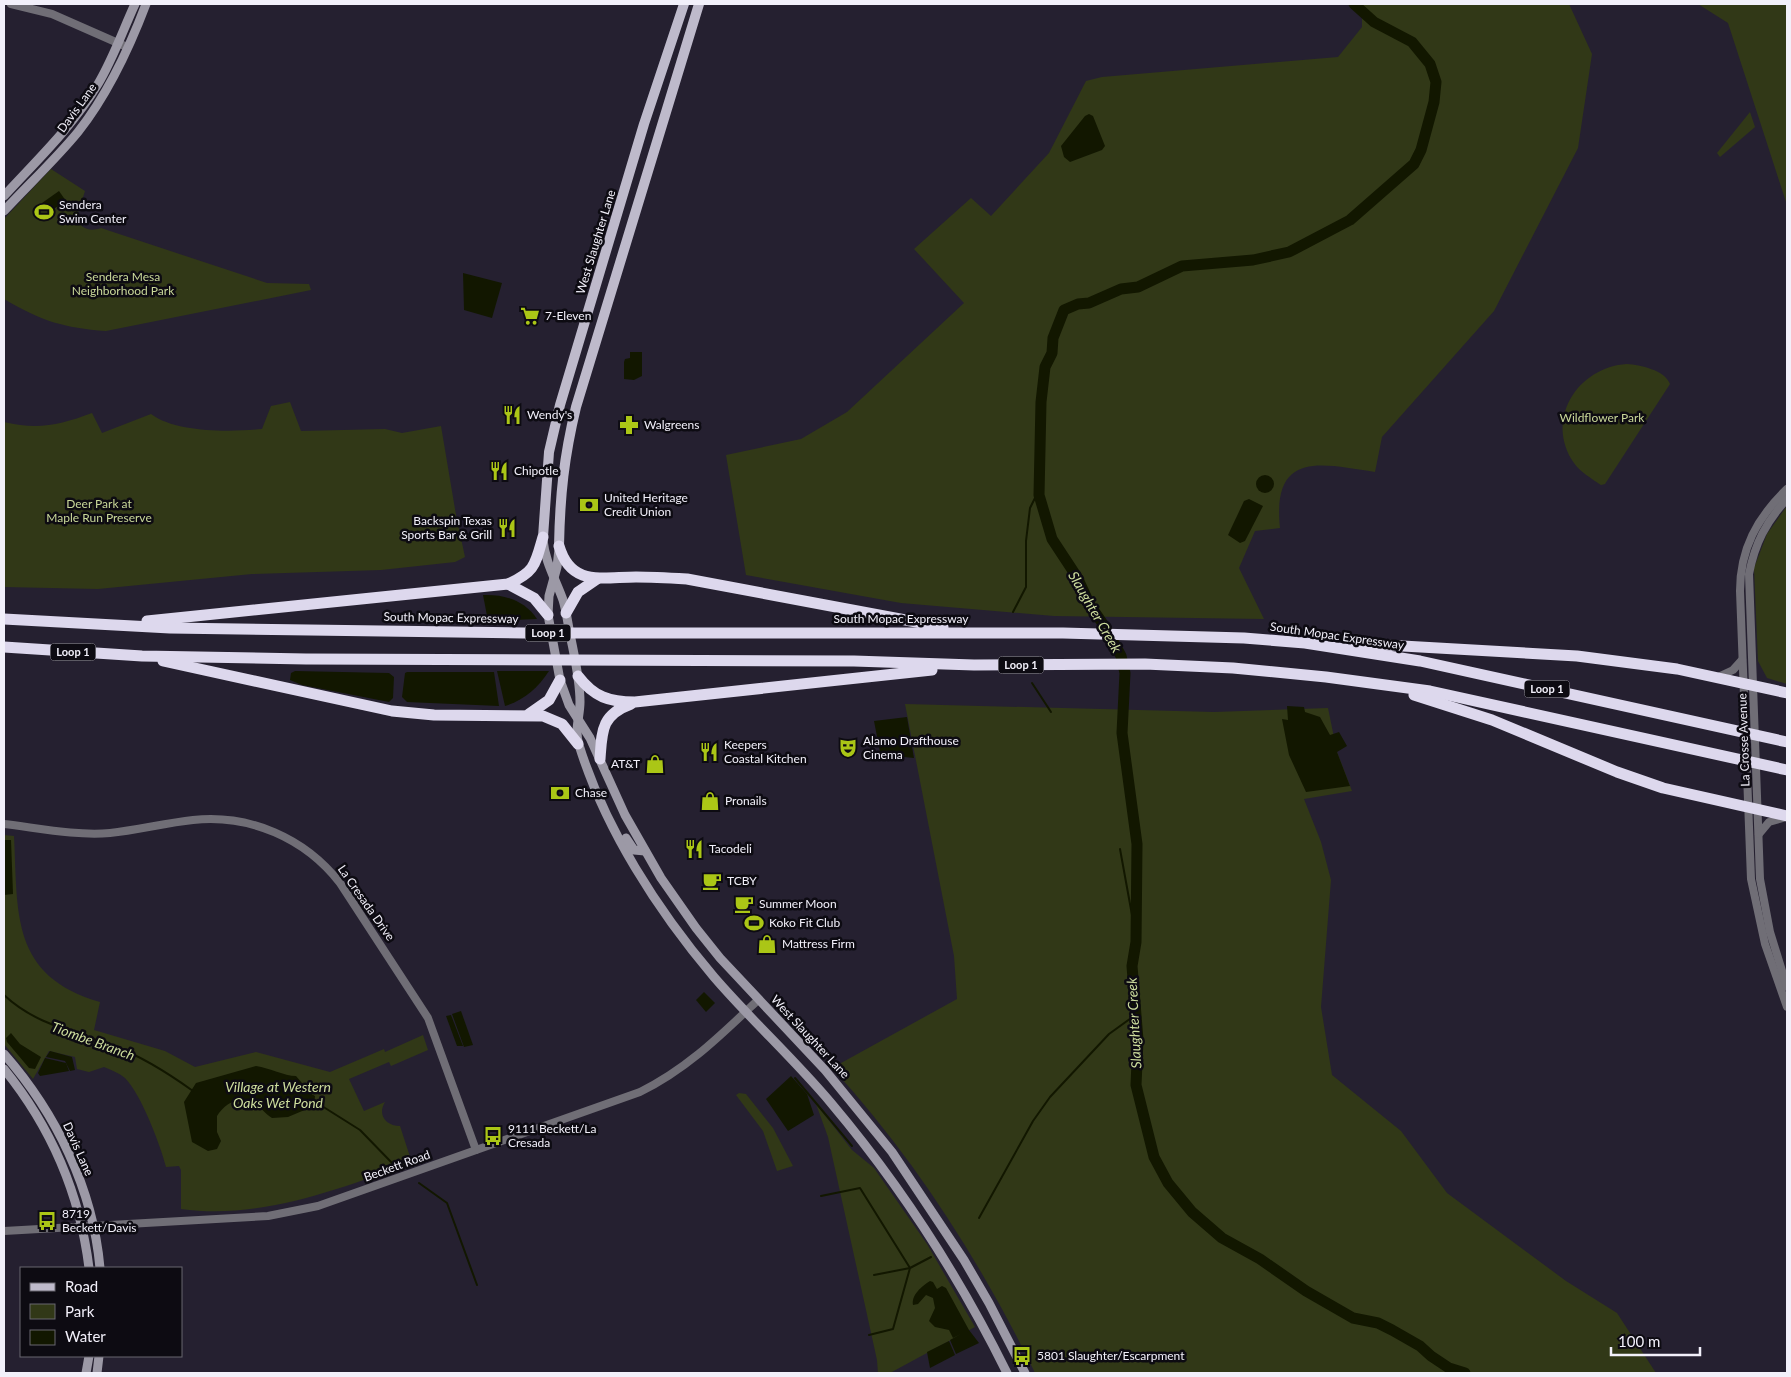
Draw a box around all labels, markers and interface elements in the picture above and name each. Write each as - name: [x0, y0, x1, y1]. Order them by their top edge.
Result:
- street label: Davis Lane: [54, 80, 100, 135]
- street label: West Slaughter Lane: [573, 188, 619, 296]
- place label: Sendera Swim Center: [59, 197, 127, 226]
- sports icon: Sendera Swim Center: [33, 201, 55, 223]
- park label: Sendera Mesa Neighborhood Park: [72, 269, 175, 298]
- supermarket icon: 7-Eleven: [519, 305, 541, 327]
- place label: 7-Eleven: [545, 308, 591, 323]
- restaurant icon: Wendy's: [501, 404, 523, 426]
- place label: Wendy's: [527, 407, 572, 422]
- park label: Wildflower Park: [1560, 410, 1645, 425]
- pharmacy icon: Walgreens: [618, 414, 640, 436]
- place label: Walgreens: [644, 417, 699, 432]
- restaurant icon: Chipotle: [488, 460, 510, 482]
- place label: Chipotle: [514, 463, 558, 478]
- place label: United Heritage Credit Union: [604, 490, 688, 519]
- bank icon: United Heritage Credit Union: [578, 494, 600, 516]
- park label: Deer Park at Maple Run Preserve: [46, 496, 152, 525]
- place label: Backspin Texas Sports Bar & Grill: [401, 513, 492, 542]
- restaurant icon: Backspin Texas Sports Bar & Grill: [496, 517, 518, 539]
- water label: Slaughter Creek: [1065, 568, 1126, 656]
- street label: South Mopac Expressway: [383, 609, 520, 626]
- street label: South Mopac Expressway: [833, 611, 969, 626]
- street label: South Mopac Expressway: [1269, 619, 1406, 652]
- road number: Loop 1: [526, 624, 570, 641]
- road number: Loop 1: [50, 644, 96, 660]
- road number: Loop 1: [998, 656, 1044, 674]
- road number: Loop 1: [1524, 681, 1570, 698]
- street label: La Crosse Avenue: [1734, 693, 1753, 787]
- place label: Alamo Drafthouse Cinema: [863, 733, 959, 762]
- place label: Keepers Coastal Kitchen: [724, 737, 807, 766]
- theatre icon: Alamo Drafthouse Cinema: [837, 737, 859, 759]
- restaurant icon: Keepers Coastal Kitchen: [698, 741, 720, 763]
- shop icon: AT&T: [644, 753, 666, 775]
- place label: AT&T: [611, 756, 640, 771]
- bank icon: Chase: [549, 782, 571, 804]
- place label: Chase: [575, 785, 607, 800]
- shop icon: Pronails: [699, 790, 721, 812]
- place label: Pronails: [725, 793, 767, 808]
- restaurant icon: Tacodeli: [683, 838, 705, 860]
- place label: Tacodeli: [709, 841, 752, 856]
- street label: La Cresada Drive: [335, 862, 398, 944]
- cafe icon: TCBY: [701, 870, 723, 892]
- place label: TCBY: [727, 873, 757, 888]
- cafe icon: Summer Moon: [733, 893, 755, 915]
- place label: Summer Moon: [759, 896, 837, 911]
- sports icon: Koko Fit Club: [743, 912, 765, 934]
- place label: Koko Fit Club: [769, 915, 840, 930]
- shop icon: Mattress Firm: [756, 933, 778, 955]
- place label: Mattress Firm: [782, 936, 855, 951]
- water label: Slaughter Creek: [1123, 977, 1144, 1069]
- street label: West Slaughter Lane: [768, 992, 853, 1081]
- water label: Tiombe Branch: [49, 1018, 137, 1063]
- water label: Village at Western Oaks Wet Pond: [225, 1078, 331, 1111]
- street label: Davis Lane: [60, 1120, 97, 1178]
- place label: 9111 Beckett/La Cresada: [508, 1121, 596, 1150]
- bus stop icon: 9111 Beckett/La Cresada: [482, 1125, 504, 1147]
- street label: Beckett Road: [362, 1147, 432, 1184]
- place label: 8719 Beckett/Davis: [62, 1206, 136, 1235]
- bus stop icon: 8719 Beckett/Davis: [36, 1210, 58, 1232]
- legend: [20, 1267, 182, 1357]
- text: Road: [65, 1277, 98, 1295]
- text: Park: [65, 1302, 95, 1320]
- scale bar: [1611, 1324, 1700, 1356]
- text: Water: [65, 1327, 106, 1345]
- text: 100 m: [1618, 1332, 1660, 1350]
- bus stop icon: 5801 Slaughter/Escarpment: [1011, 1345, 1033, 1367]
- place label: 5801 Slaughter/Escarpment: [1037, 1348, 1185, 1363]

